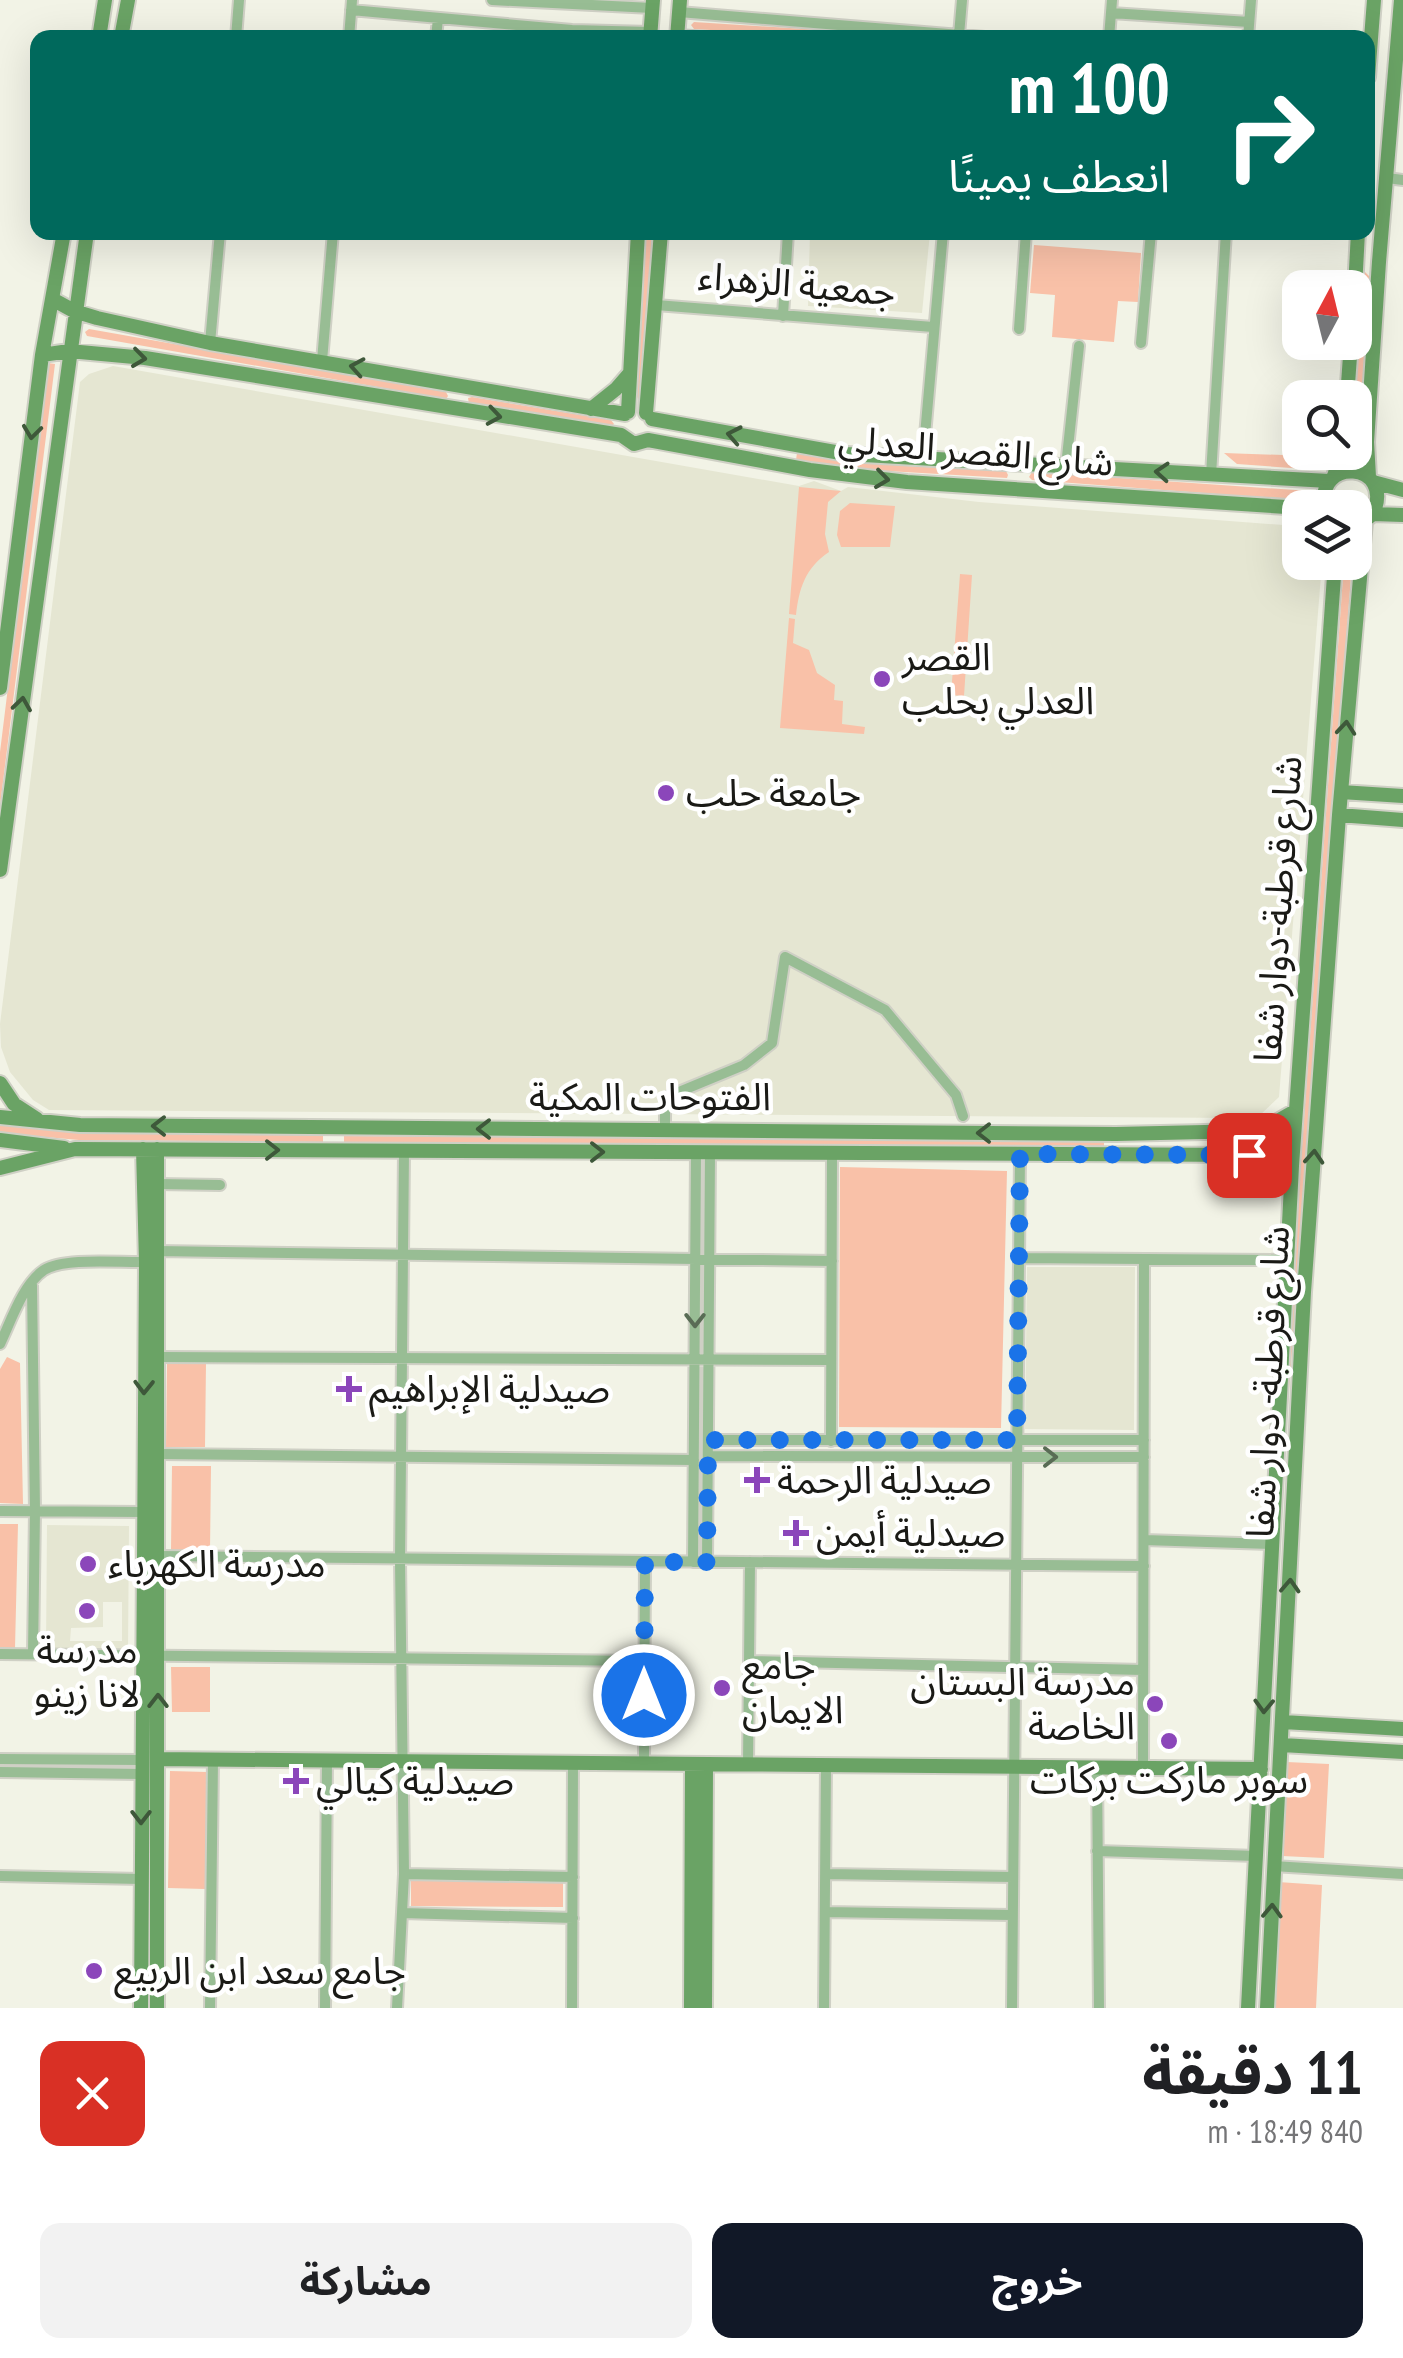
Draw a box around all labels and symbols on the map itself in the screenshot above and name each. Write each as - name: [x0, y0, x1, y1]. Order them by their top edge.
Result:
- street label: جمعية الزهراء: [696, 249, 898, 316]
- north arrow: [1282, 270, 1372, 360]
- one-way arrow: [131, 347, 147, 368]
- one-way arrow: [349, 357, 365, 378]
- one-way arrow: [486, 405, 502, 426]
- street label: شارع القصر العدلي: [836, 413, 1116, 492]
- one-way arrow: [22, 425, 43, 441]
- one-way arrow: [726, 425, 743, 446]
- one-way arrow: [1153, 462, 1169, 483]
- one-way arrow: [875, 468, 891, 489]
- place label: القصر العدلي بحلب: [901, 631, 1094, 730]
- marker: القصر العدلي بحلب: [871, 668, 893, 690]
- one-way arrow: [11, 696, 32, 712]
- one-way arrow: [1335, 720, 1357, 736]
- street label: شارع قرطبة-دوار شفا: [1241, 754, 1317, 1064]
- place label: جامعة حلب: [686, 767, 861, 816]
- marker: جامعة حلب: [655, 782, 677, 804]
- street label: الفتوحات المكية: [529, 1071, 771, 1120]
- pin: [1207, 1113, 1292, 1198]
- one-way arrow: [150, 1115, 166, 1137]
- one-way arrow: [475, 1118, 490, 1140]
- one-way arrow: [975, 1122, 991, 1143]
- one-way arrow: [266, 1139, 281, 1161]
- one-way arrow: [590, 1141, 605, 1163]
- one-way arrow: [1303, 1148, 1324, 1164]
- street label: شارع قرطبة- دوار شفا: [1234, 1224, 1304, 1540]
- one-way arrow: [684, 1314, 706, 1329]
- place label: صيدلية الإبراهيم: [369, 1363, 610, 1418]
- marker: صيدلية الإبراهيم: [338, 1378, 360, 1400]
- one-way arrow: [133, 1380, 155, 1395]
- one-way arrow: [1044, 1446, 1059, 1468]
- place label: صيدلية الرحمة: [777, 1454, 992, 1503]
- marker: صيدلية الرحمة: [746, 1469, 768, 1491]
- place label: صيدلية أيمن: [816, 1507, 1005, 1556]
- marker: صيدلية أيمن: [785, 1522, 807, 1544]
- place label: مدرسة الكهرباء: [108, 1538, 326, 1587]
- marker: مدرسة الكهرباء: [77, 1553, 99, 1575]
- one-way arrow: [1279, 1578, 1300, 1594]
- marker: مدرسة لانا زينو: [76, 1600, 98, 1622]
- place label: مدرسة لانا زينو: [34, 1624, 140, 1717]
- place label: جامع الايمان: [742, 1640, 844, 1733]
- position arrow: [592, 1643, 696, 1747]
- place label: مدرسة البستان الخاصة: [910, 1656, 1135, 1749]
- marker: جامع الايمان: [711, 1677, 733, 1699]
- one-way arrow: [147, 1692, 169, 1708]
- marker: مدرسة البستان الخاصة: [1144, 1693, 1166, 1715]
- one-way arrow: [1253, 1699, 1274, 1715]
- marker: سوبر ماركت بركات: [1158, 1730, 1180, 1752]
- place label: سوبر ماركت بركات: [1030, 1754, 1308, 1803]
- place label: صيدلية كيالي: [316, 1755, 514, 1810]
- marker: صيدلية كيالي: [285, 1770, 307, 1792]
- one-way arrow: [130, 1810, 152, 1825]
- one-way arrow: [1261, 1902, 1282, 1918]
- place label: جامع سعد ابن الربيع: [114, 1945, 406, 1999]
- marker: جامع سعد ابن الربيع: [83, 1960, 105, 1982]

